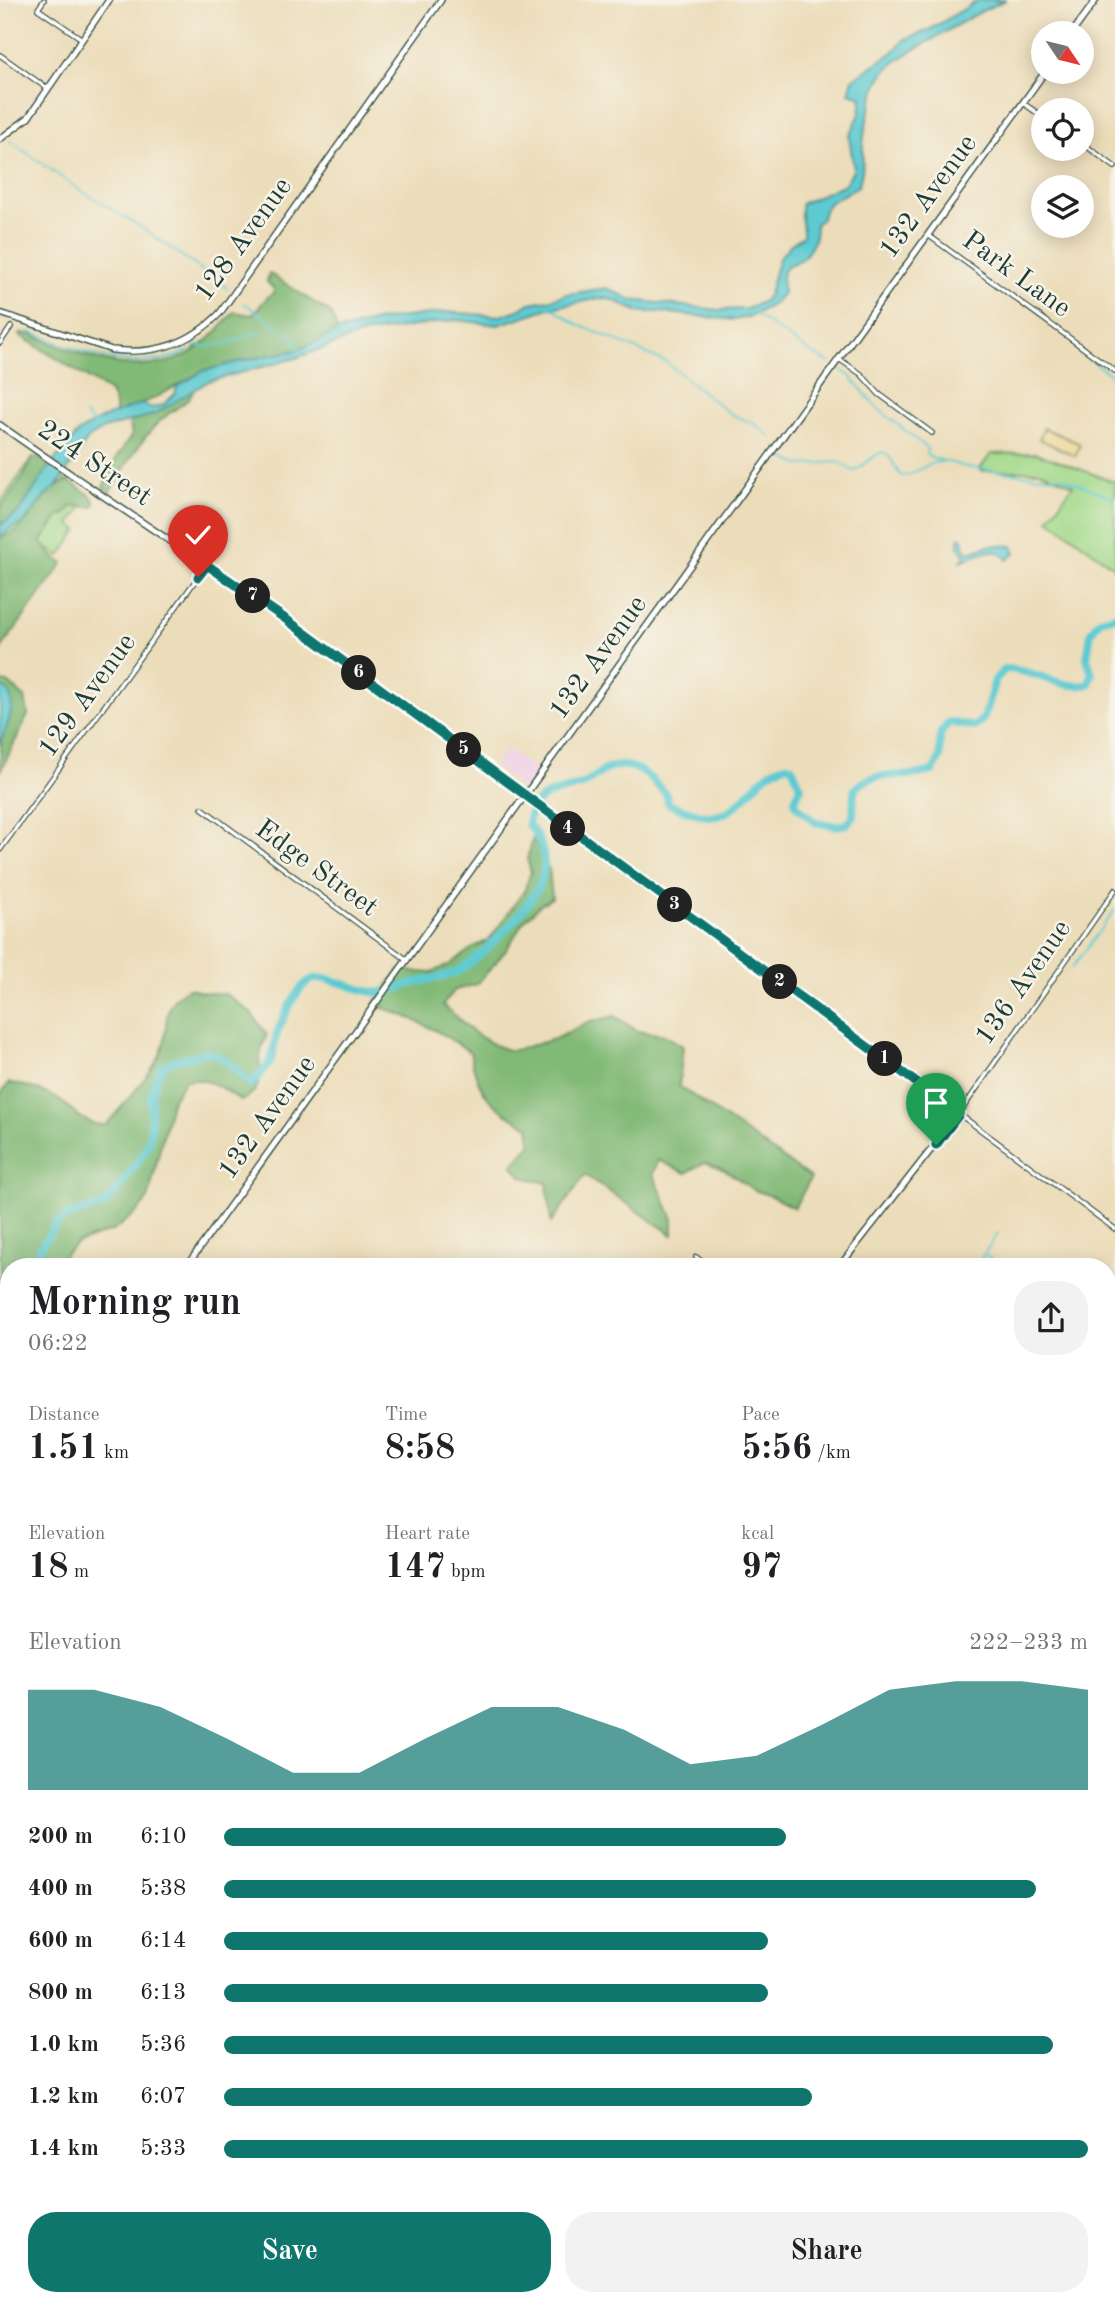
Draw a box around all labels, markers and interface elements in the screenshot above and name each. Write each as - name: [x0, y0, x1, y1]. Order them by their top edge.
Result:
- north arrow: [1031, 21, 1094, 84]
- map controls: [1031, 21, 1094, 238]
- button: locate: [1031, 98, 1094, 161]
- street label: 132 Avenue: [875, 130, 983, 264]
- street label: 128 Avenue: [190, 173, 298, 307]
- button: layers: [1031, 175, 1094, 238]
- street label: Park Lane: [957, 227, 1075, 323]
- street label: 224 Street: [32, 416, 156, 512]
- pin: [168, 505, 228, 577]
- icon: check: [179, 516, 217, 554]
- pin: 7: [236, 578, 270, 614]
- text: 7: [247, 586, 258, 605]
- street label: 132 Avenue: [545, 591, 653, 725]
- street label: 129 Avenue: [34, 629, 142, 763]
- pin: 6: [342, 656, 376, 690]
- text: 6: [353, 663, 364, 682]
- pin: 5: [447, 732, 482, 768]
- text: 5: [458, 740, 469, 759]
- pin: 4: [550, 812, 586, 846]
- street label: Edge Street: [250, 815, 382, 923]
- text: 4: [562, 819, 573, 838]
- pin: 3: [658, 888, 692, 922]
- text: 3: [669, 895, 680, 914]
- street label: 136 Avenue: [971, 915, 1077, 1051]
- pin: 2: [762, 964, 798, 1000]
- text: 2: [774, 972, 785, 991]
- pin: 1: [868, 1042, 903, 1076]
- text: 1: [879, 1049, 890, 1068]
- street label: 132 Avenue: [214, 1051, 322, 1185]
- pin: [906, 1073, 966, 1145]
- icon: arrive: [917, 1084, 955, 1122]
- button: share: [1014, 1281, 1088, 1355]
- text: Morning run: [28, 1285, 241, 1323]
- text: 06:22: [28, 1332, 88, 1355]
- text: Distance: [28, 1406, 100, 1425]
- text: Time: [385, 1406, 427, 1425]
- text: Pace: [741, 1406, 780, 1425]
- text: 1.51: [28, 1431, 99, 1466]
- text: 8:58: [385, 1431, 455, 1466]
- text: 5:56: [741, 1431, 812, 1466]
- text: km: [99, 1444, 129, 1463]
- text: /km: [812, 1444, 851, 1463]
- text: Elevation: [28, 1525, 105, 1544]
- text: Heart rate: [385, 1525, 470, 1544]
- text: kcal: [741, 1525, 774, 1544]
- text: 18: [28, 1550, 69, 1585]
- text: 147: [385, 1550, 446, 1585]
- text: 97: [741, 1550, 782, 1585]
- text: m: [69, 1563, 89, 1582]
- text: bpm: [446, 1563, 486, 1582]
- text: Elevation: [28, 1631, 122, 1654]
- text: 222–233 m: [969, 1631, 1088, 1654]
- text: 200 m: [28, 1825, 93, 1848]
- text: 6:10: [140, 1825, 186, 1848]
- text: 400 m: [28, 1877, 93, 1900]
- text: 5:38: [140, 1877, 186, 1900]
- text: 600 m: [28, 1929, 93, 1952]
- text: 6:14: [140, 1929, 186, 1952]
- text: 800 m: [28, 1981, 93, 2004]
- text: 6:13: [140, 1981, 186, 2004]
- text: 1.0 km: [28, 2033, 99, 2056]
- text: 5:36: [140, 2033, 186, 2056]
- text: 1.2 km: [28, 2085, 99, 2108]
- text: 6:07: [140, 2085, 186, 2108]
- text: 1.4 km: [28, 2137, 99, 2160]
- text: 5:33: [140, 2137, 186, 2160]
- button: Save: [28, 2212, 551, 2292]
- button: Share: [565, 2212, 1088, 2292]

